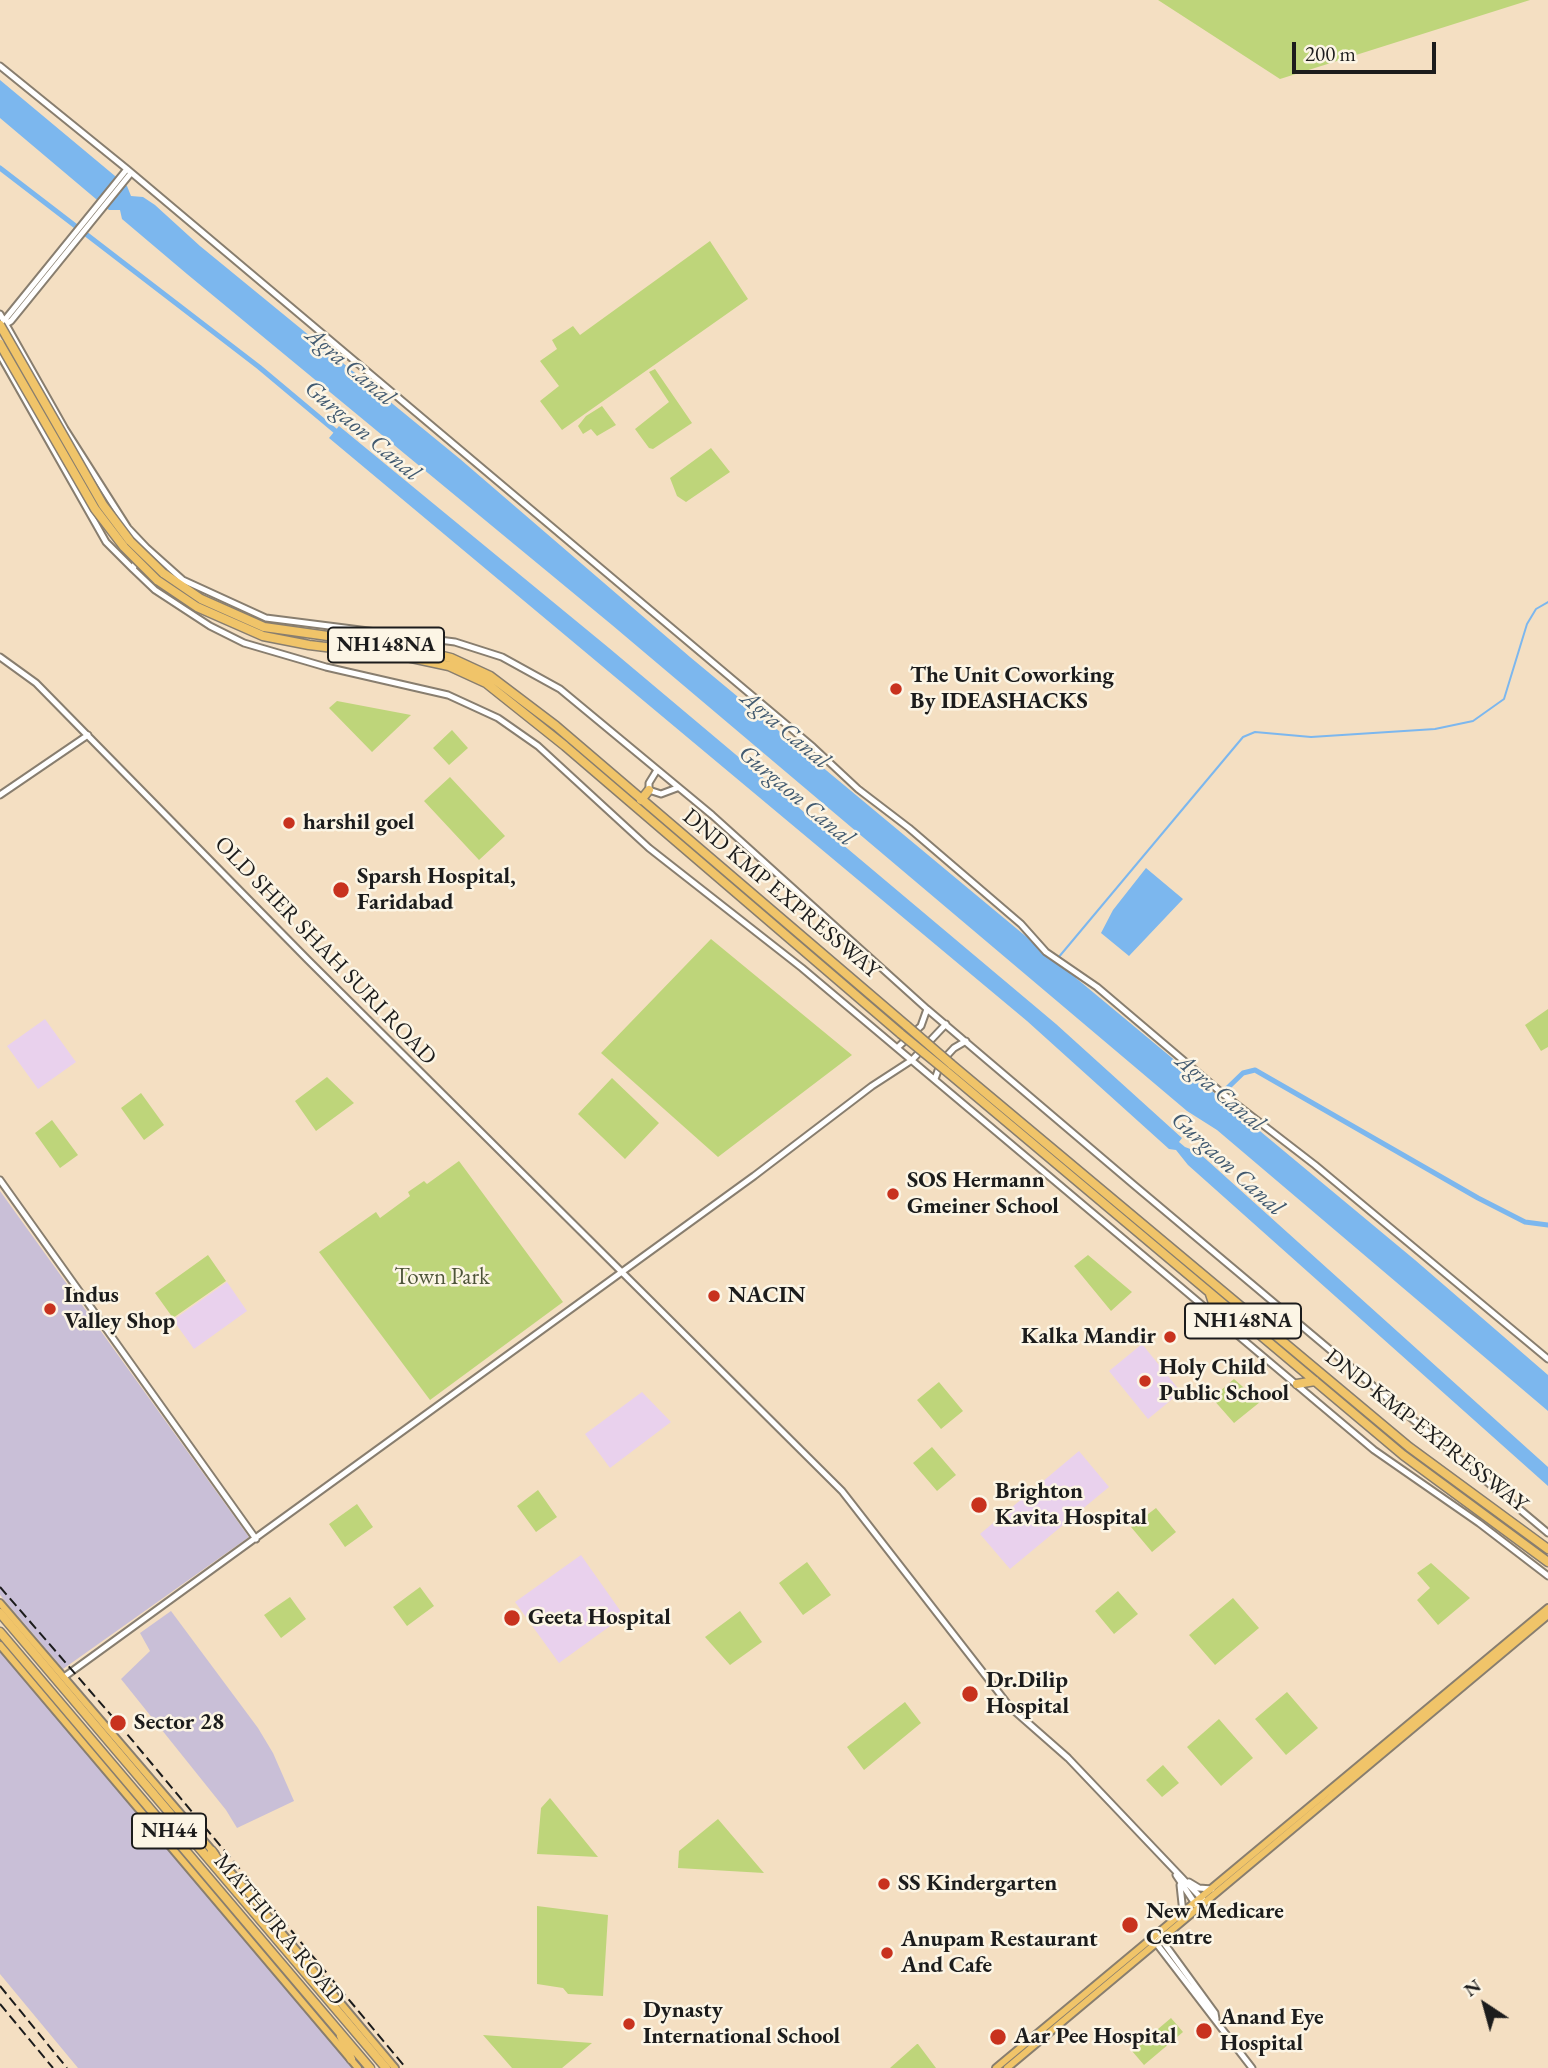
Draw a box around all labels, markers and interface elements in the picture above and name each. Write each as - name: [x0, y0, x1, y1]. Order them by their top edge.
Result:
- scale bar: [1296, 28, 1440, 72]
- text: 200 m: [1305, 40, 1356, 67]
- water label: Agra Canal: [299, 321, 401, 413]
- water label: Gurgaon Canal: [298, 374, 426, 488]
- road number: NH148NA: [328, 628, 444, 662]
- place label: The Unit Coworking By IDEASHACKS: [910, 662, 1114, 716]
- marker: The Unit Coworking By IDEASHACKS: [888, 681, 904, 697]
- water label: Agra Canal: [734, 684, 836, 776]
- water label: Gurgaon Canal: [732, 739, 860, 853]
- street label: DND KMP EXPRESSWAY: [677, 803, 885, 985]
- place label: harshil goel: [303, 809, 414, 837]
- marker: harshil goel: [281, 815, 297, 831]
- street label: OLD SHER SHAH SURI ROAD: [208, 831, 442, 1071]
- place label: Sparsh Hospital, Faridabad: [357, 863, 516, 917]
- marker: Sparsh Hospital, Faridabad: [331, 880, 351, 900]
- water label: Agra Canal: [1169, 1047, 1271, 1139]
- water label: Gurgaon Canal: [1164, 1106, 1290, 1222]
- place label: SOS Hermann Gmeiner School: [907, 1167, 1059, 1221]
- marker: SOS Hermann Gmeiner School: [885, 1186, 901, 1202]
- park label: Town Park: [394, 1264, 490, 1292]
- place label: Indus Valley Shop: [64, 1282, 175, 1336]
- place label: NACIN: [728, 1282, 806, 1310]
- marker: NACIN: [706, 1288, 722, 1304]
- marker: Indus Valley Shop: [42, 1301, 58, 1317]
- road number: NH148NA: [1185, 1304, 1301, 1338]
- place label: Kalka Mandir: [1021, 1323, 1156, 1351]
- marker: Kalka Mandir: [1162, 1329, 1178, 1345]
- street label: DND KMP EXPRESSWAY: [1319, 1343, 1533, 1519]
- place label: Holy Child Public School: [1159, 1354, 1289, 1408]
- marker: Holy Child Public School: [1137, 1373, 1153, 1389]
- place label: Brighton Kavita Hospital: [995, 1478, 1147, 1532]
- marker: Brighton Kavita Hospital: [969, 1495, 989, 1515]
- place label: Geeta Hospital: [528, 1604, 671, 1632]
- marker: Geeta Hospital: [502, 1608, 522, 1628]
- place label: Dr.Dilip Hospital: [986, 1667, 1069, 1721]
- marker: Dr.Dilip Hospital: [960, 1684, 980, 1704]
- place label: Sector 28: [134, 1709, 224, 1737]
- marker: Sector 28: [108, 1713, 128, 1733]
- road number: NH44: [132, 1814, 206, 1848]
- street label: MATHURA ROAD: [207, 1848, 351, 2012]
- place label: SS Kindergarten: [898, 1870, 1057, 1898]
- marker: SS Kindergarten: [876, 1876, 892, 1892]
- place label: New Medicare Centre: [1146, 1898, 1284, 1952]
- marker: New Medicare Centre: [1120, 1915, 1140, 1935]
- place label: Anupam Restaurant And Cafe: [901, 1926, 1098, 1980]
- marker: Anupam Restaurant And Cafe: [879, 1945, 895, 1961]
- north arrow: [1450, 1970, 1520, 2040]
- text: N: [1459, 1973, 1486, 2002]
- place label: Dynasty International School: [643, 1997, 840, 2051]
- place label: Anand Eye Hospital: [1220, 2004, 1324, 2058]
- marker: Dynasty International School: [621, 2016, 637, 2032]
- marker: Anand Eye Hospital: [1194, 2021, 1214, 2041]
- place label: Aar Pee Hospital: [1014, 2023, 1176, 2051]
- marker: Aar Pee Hospital: [988, 2027, 1008, 2047]

